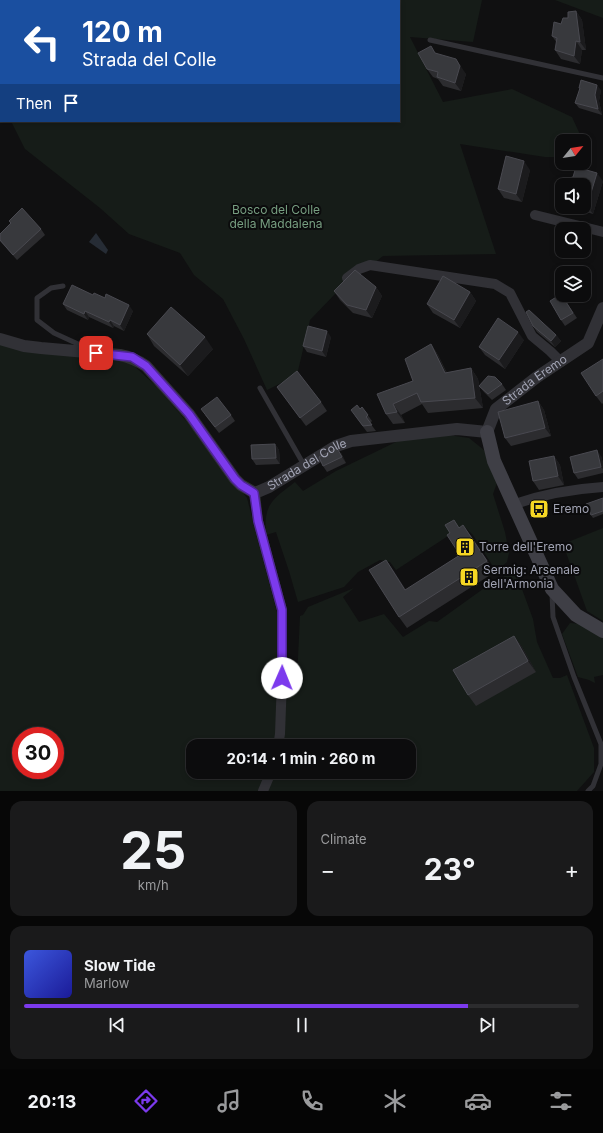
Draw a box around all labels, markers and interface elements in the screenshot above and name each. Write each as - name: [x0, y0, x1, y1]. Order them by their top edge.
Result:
- text: 120 m: [82, 15, 163, 49]
- icon: left: [16, 16, 68, 68]
- text: Strada del Colle: [82, 49, 217, 70]
- icon: arrive: [60, 92, 82, 114]
- text: Then: [16, 94, 52, 113]
- north arrow: [555, 134, 591, 170]
- map controls: [555, 134, 591, 302]
- button: sound: [555, 178, 591, 214]
- park label: Bosco del Colle della Maddalena: [229, 202, 323, 231]
- button: search: [555, 222, 591, 258]
- button: layers: [555, 266, 591, 302]
- pin: [79, 336, 113, 370]
- icon: arrive: [85, 342, 107, 364]
- street label: Strada Eremo: [499, 351, 570, 408]
- street label: Strada del Colle: [264, 435, 348, 493]
- bus stop icon: Eremo: [528, 498, 550, 520]
- place label: Eremo: [553, 501, 589, 516]
- building icon: Torre dell'Eremo: [454, 536, 476, 558]
- place label: Torre dell'Eremo: [479, 539, 572, 554]
- place label: Sermig: Arsenale dell'Armonia: [483, 562, 580, 591]
- building icon: Sermig: Arsenale dell'Armonia: [458, 566, 480, 588]
- position arrow: [261, 657, 303, 699]
- speed limit sign: 30: [12, 727, 64, 779]
- text: 20:14 · 1 min · 260 m: [226, 749, 376, 768]
- text: 25: [120, 819, 186, 882]
- text: Climate: [321, 831, 367, 847]
- text: 23°: [424, 851, 476, 887]
- text: −: [321, 857, 335, 883]
- text: +: [564, 857, 579, 883]
- text: km/h: [138, 877, 169, 893]
- text: Slow Tide: [84, 956, 156, 975]
- text: Marlow: [84, 975, 130, 991]
- icon: previous: [106, 1014, 128, 1036]
- icon: pause: [291, 1014, 313, 1036]
- icon: next: [476, 1014, 498, 1036]
- icon: directions: [132, 1087, 160, 1115]
- icon: music: [215, 1087, 243, 1115]
- icon: phone: [298, 1087, 326, 1115]
- icon: climate: [381, 1087, 409, 1115]
- icon: car: [464, 1087, 492, 1115]
- icon: filters: [547, 1087, 575, 1115]
- text: 20:13: [28, 1091, 76, 1112]

